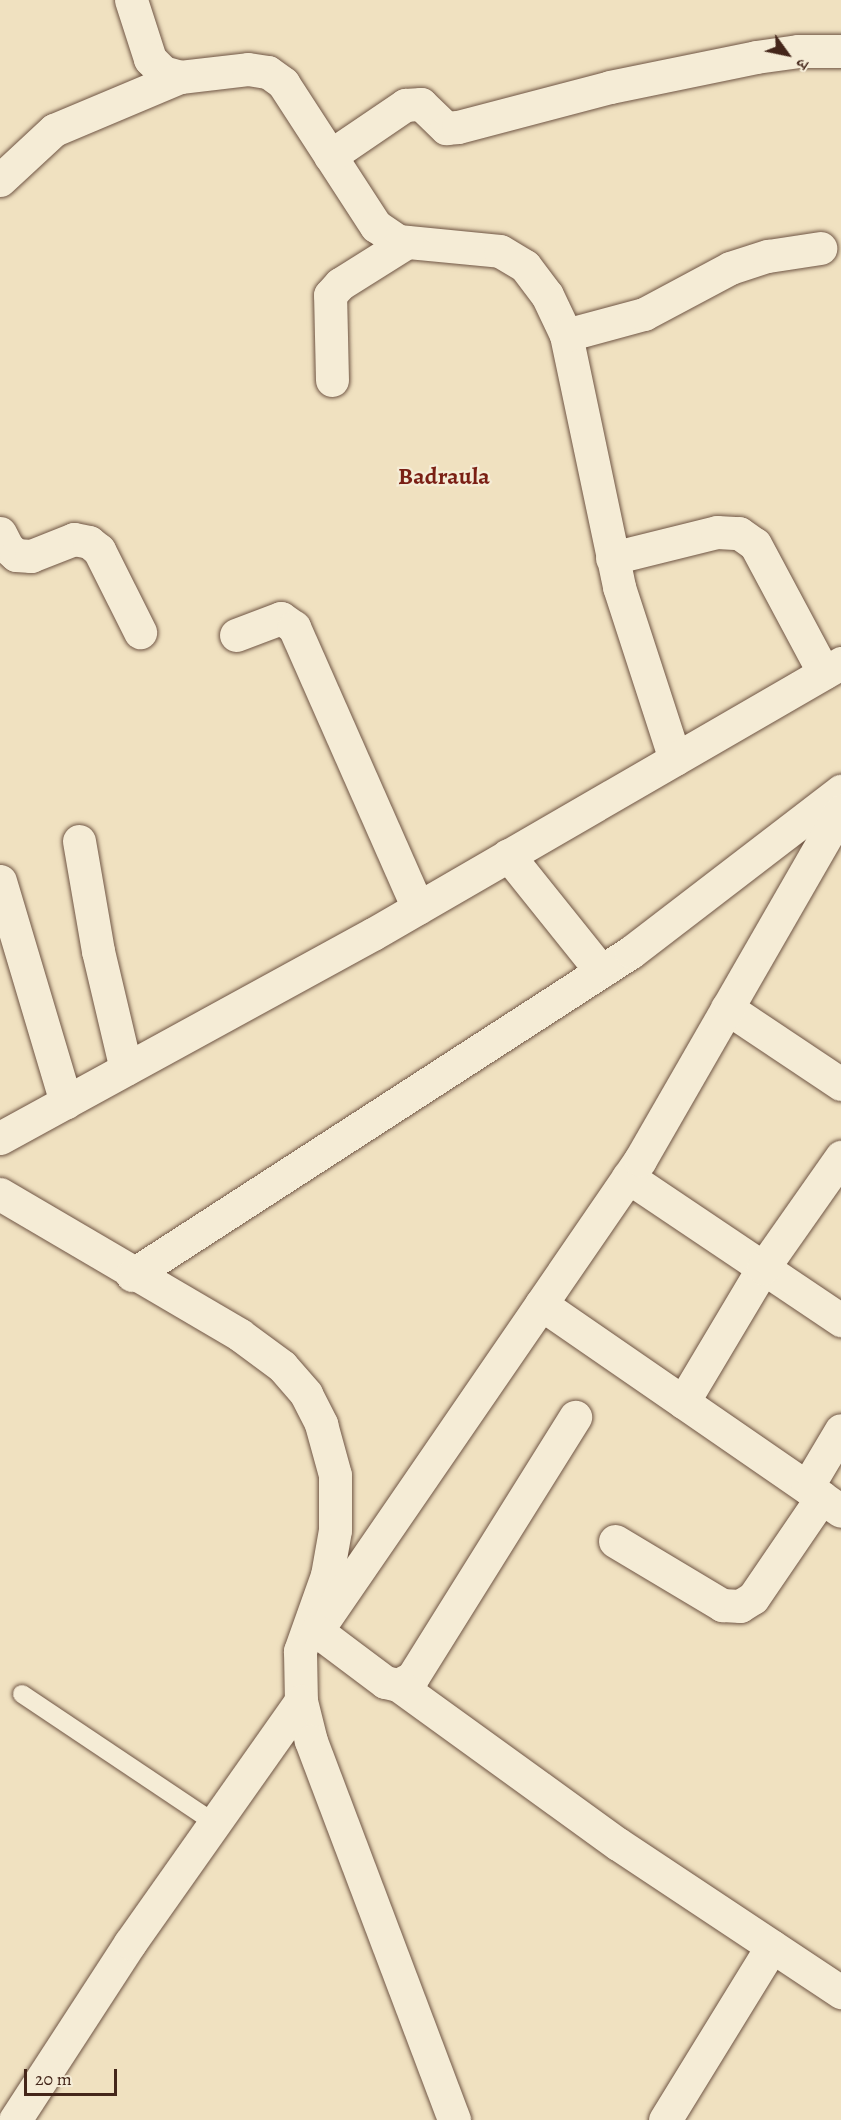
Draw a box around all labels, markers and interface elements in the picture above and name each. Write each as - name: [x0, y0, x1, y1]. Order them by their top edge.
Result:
- north arrow: [757, 24, 817, 84]
- text: उ: [791, 54, 814, 73]
- district label: Badraula: [398, 463, 490, 491]
- scale bar: [27, 2057, 120, 2095]
- text: 20 m: [35, 2067, 72, 2091]

